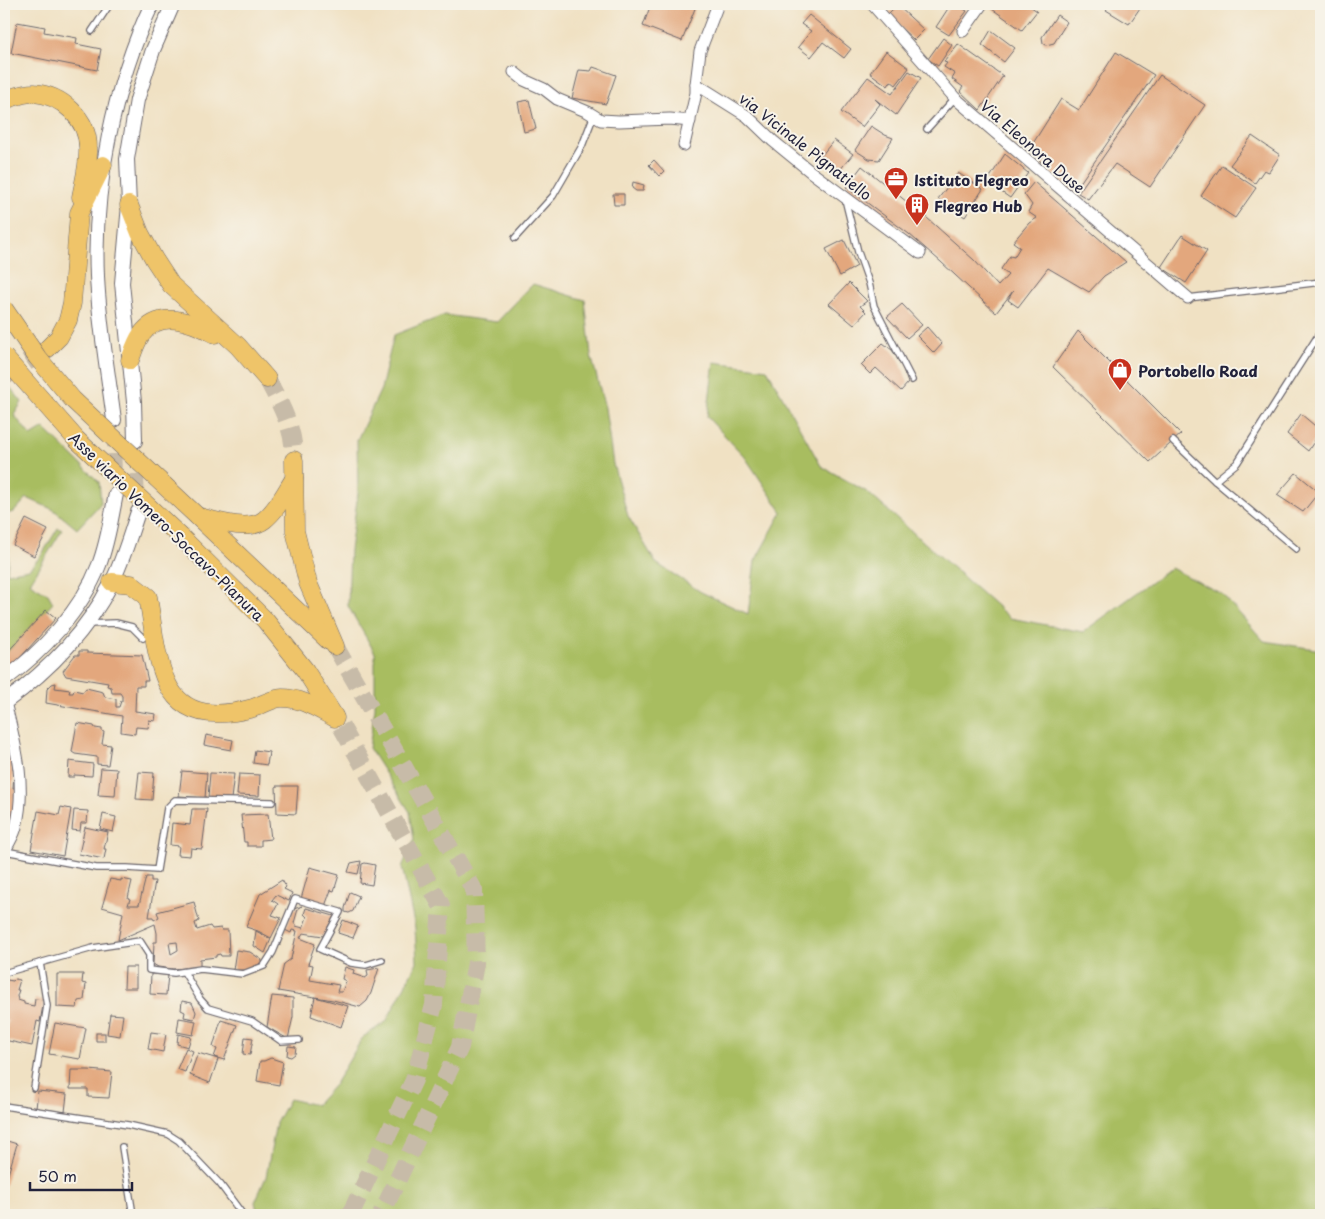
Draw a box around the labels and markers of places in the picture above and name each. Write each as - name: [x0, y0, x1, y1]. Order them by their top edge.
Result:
- office icon: Istituto Flegreo: [883, 166, 909, 200]
- place label: Istituto Flegreo: [914, 168, 1029, 191]
- building icon: Flegreo Hub: [904, 192, 930, 226]
- place label: Flegreo Hub: [934, 194, 1022, 217]
- shop icon: Portobello Road: [1107, 357, 1133, 391]
- place label: Portobello Road: [1138, 359, 1258, 382]

